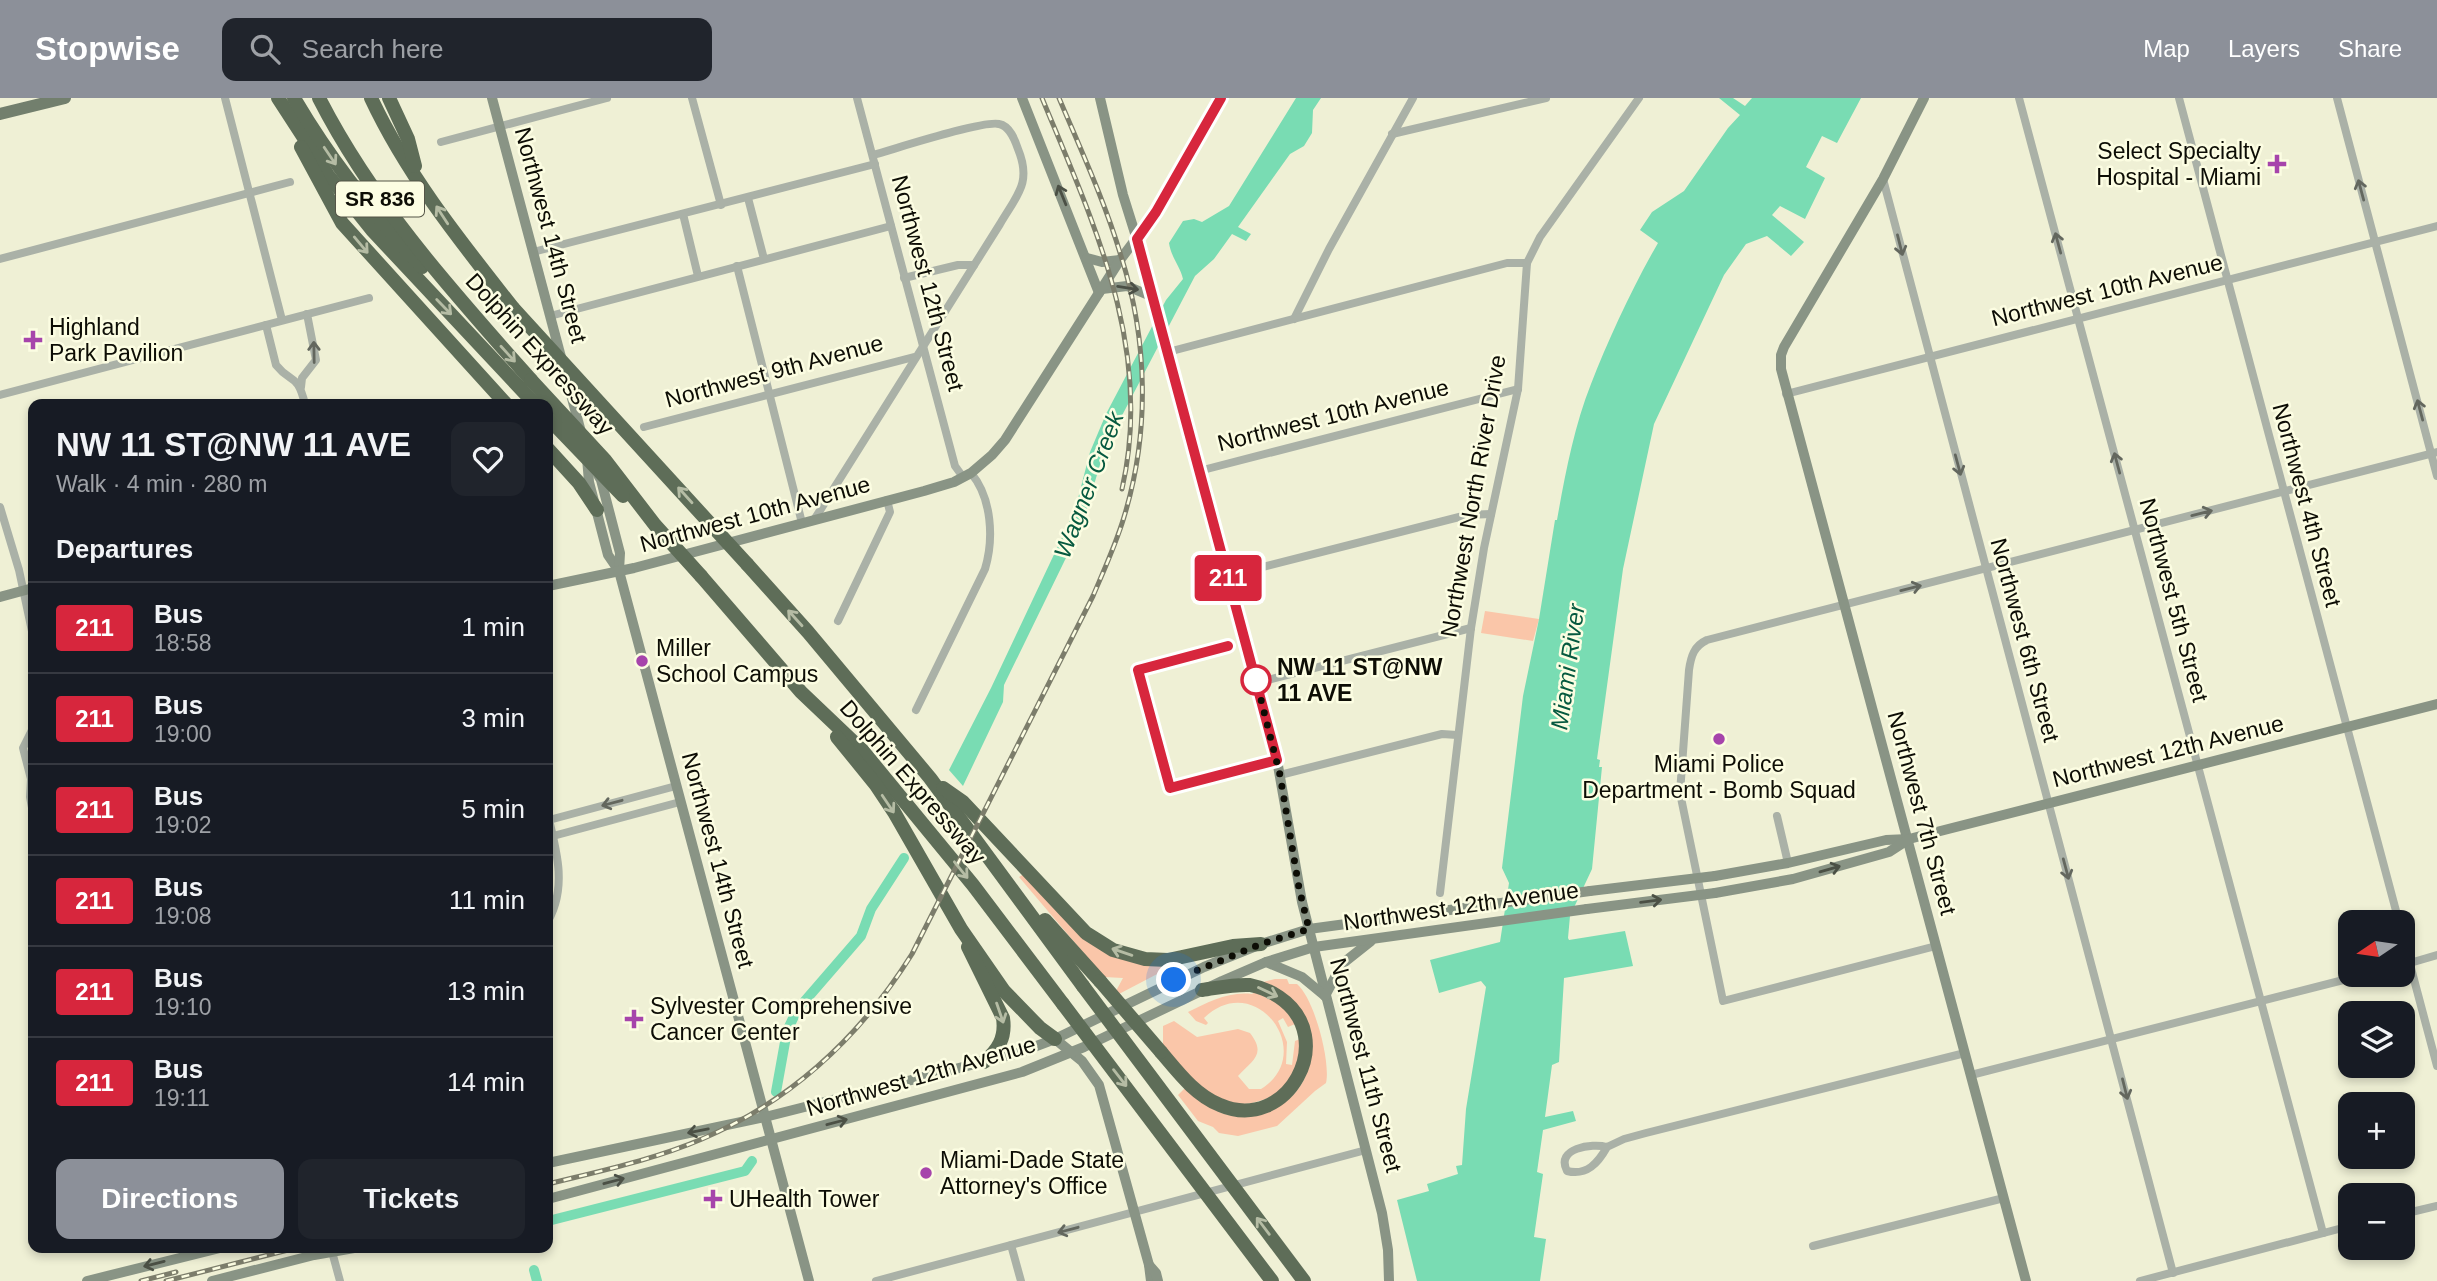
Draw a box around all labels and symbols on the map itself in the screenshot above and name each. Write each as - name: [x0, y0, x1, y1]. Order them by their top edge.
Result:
- street label: Northwest 14th Street: [510, 124, 592, 346]
- place label: Select Specialty Hospital - Miami: [2096, 138, 2261, 190]
- one-way arrow: [323, 146, 337, 165]
- marker: Select Specialty Hospital - Miami: [2267, 154, 2287, 174]
- street label: Northwest 12th Street: [887, 172, 969, 394]
- one-way arrow: [2354, 179, 2367, 201]
- road number: SR 836: [336, 182, 424, 217]
- one-way arrow: [1054, 185, 1067, 206]
- one-way arrow: [434, 206, 449, 225]
- one-way arrow: [2051, 232, 2064, 255]
- one-way arrow: [1894, 233, 1907, 256]
- one-way arrow: [353, 236, 369, 254]
- street label: Northwest 10th Avenue: [1989, 249, 2225, 331]
- street label: Dolphin Expressway: [461, 268, 620, 440]
- one-way arrow: [1116, 282, 1139, 295]
- one-way arrow: [435, 299, 452, 316]
- place label: Highland Park Pavilion: [49, 314, 183, 366]
- street label: Northwest 9th Avenue: [662, 329, 886, 413]
- marker: Highland Park Pavilion: [23, 330, 43, 350]
- one-way arrow: [307, 341, 320, 364]
- one-way arrow: [500, 345, 517, 362]
- street label: Northwest North River Drive: [1435, 353, 1511, 639]
- street label: Northwest 10th Avenue: [1215, 374, 1451, 456]
- one-way arrow: [2412, 399, 2425, 421]
- street label: Northwest 4th Street: [2267, 400, 2347, 610]
- water label: Wagner Creek: [1048, 406, 1129, 562]
- one-way arrow: [2110, 452, 2123, 475]
- one-way arrow: [1953, 454, 1966, 476]
- street label: Northwest 10th Avenue: [637, 471, 873, 557]
- one-way arrow: [676, 487, 693, 504]
- street label: Northwest 5th Street: [2134, 495, 2214, 705]
- one-way arrow: [2190, 506, 2213, 519]
- street label: Northwest 6th Street: [1985, 535, 2065, 745]
- line badge: 211: [1188, 555, 1268, 601]
- one-way arrow: [1899, 581, 1922, 594]
- water label: Miami River: [1545, 601, 1590, 732]
- one-way arrow: [787, 610, 804, 627]
- place label: Miller School Campus: [656, 635, 818, 687]
- marker: Miller School Campus: [634, 653, 650, 669]
- place label: NW 11 ST@NW 11 AVE: [1277, 654, 1443, 706]
- marker: NW 11 ST@NW 11 AVE: [1241, 665, 1271, 695]
- street label: Dolphin Expressway: [835, 695, 991, 870]
- street label: Northwest 7th Street: [1882, 708, 1962, 918]
- street label: Northwest 12th Avenue: [2050, 710, 2286, 792]
- marker: Miami Police Department - Bomb Squad: [1711, 731, 1727, 747]
- street label: Northwest 14th Street: [677, 749, 759, 971]
- place label: Miami Police Department - Bomb Squad: [1582, 751, 1856, 803]
- one-way arrow: [881, 793, 895, 813]
- one-way arrow: [602, 798, 624, 811]
- one-way arrow: [2061, 858, 2074, 880]
- one-way arrow: [953, 861, 968, 879]
- one-way arrow: [1818, 861, 1840, 874]
- street label: Northwest 12th Avenue: [1342, 877, 1580, 935]
- one-way arrow: [1639, 894, 1662, 907]
- north arrow: [2338, 910, 2415, 987]
- one-way arrow: [1112, 945, 1134, 957]
- street label: Northwest 11th Street: [1325, 955, 1407, 1176]
- your location: [1156, 962, 1191, 997]
- one-way arrow: [1257, 986, 1278, 999]
- place label: Sylvester Comprehensive Cancer Center: [650, 993, 912, 1045]
- one-way arrow: [995, 1002, 1007, 1023]
- marker: Sylvester Comprehensive Cancer Center: [624, 1009, 644, 1029]
- street label: Northwest 12th Avenue: [803, 1031, 1039, 1121]
- one-way arrow: [1112, 1068, 1127, 1086]
- one-way arrow: [2119, 1077, 2132, 1100]
- one-way arrow: [825, 1115, 848, 1128]
- one-way arrow: [687, 1124, 710, 1138]
- place label: Miami-Dade State Attorney's Office: [940, 1147, 1124, 1199]
- marker: Miami-Dade State Attorney's Office: [918, 1165, 934, 1181]
- one-way arrow: [602, 1174, 625, 1187]
- place label: UHealth Tower: [729, 1186, 880, 1212]
- marker: UHealth Tower: [703, 1189, 723, 1209]
- one-way arrow: [1256, 1217, 1271, 1236]
- one-way arrow: [1057, 1224, 1080, 1237]
- one-way arrow: [143, 1258, 166, 1271]

